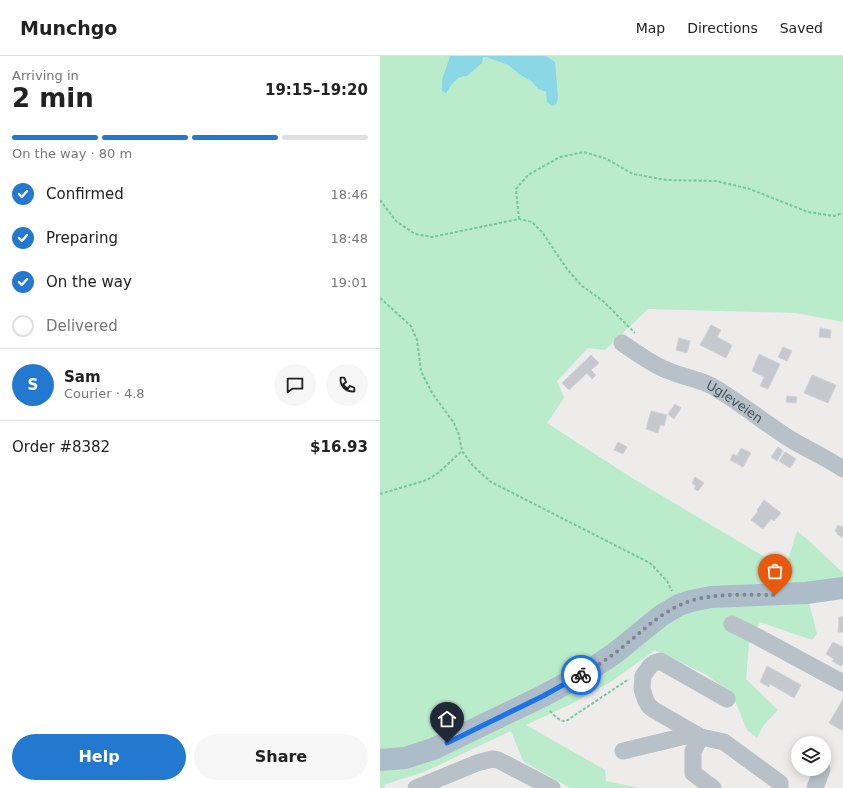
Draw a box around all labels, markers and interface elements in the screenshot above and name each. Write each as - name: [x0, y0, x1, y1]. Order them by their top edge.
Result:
- text: Munchgo: [20, 17, 117, 39]
- text: Map: [636, 20, 665, 36]
- text: Directions: [687, 20, 758, 36]
- text: Saved: [780, 20, 823, 36]
- text: Arriving in: [12, 68, 79, 83]
- text: 19:15–19:20: [265, 81, 368, 99]
- text: 2 min: [12, 83, 94, 113]
- text: On the way · 80 m: [12, 146, 132, 161]
- icon: check: [12, 183, 34, 205]
- text: Confirmed: [46, 185, 124, 203]
- text: 18:46: [331, 187, 368, 202]
- icon: check: [12, 227, 34, 249]
- text: Preparing: [46, 229, 118, 247]
- text: 18:48: [331, 231, 368, 246]
- icon: check: [12, 271, 34, 293]
- text: On the way: [46, 273, 132, 291]
- text: 19:01: [331, 275, 368, 290]
- text: Delivered: [46, 317, 118, 335]
- button: chat: [274, 364, 316, 406]
- button: phone: [326, 364, 368, 406]
- text: Sam: [64, 368, 101, 386]
- text: S: [28, 376, 38, 394]
- street label: Ugleveien: [704, 377, 766, 426]
- text: Courier · 4.8: [64, 386, 145, 401]
- text: Order #8382: [12, 438, 110, 456]
- text: $16.93: [310, 438, 368, 456]
- pin: [758, 554, 792, 595]
- icon: bag: [764, 560, 786, 582]
- courier: [561, 655, 601, 695]
- icon: bike: [570, 664, 592, 686]
- pin: [430, 702, 464, 743]
- icon: home: [436, 708, 458, 730]
- button: Help: [12, 734, 186, 780]
- button: Share: [194, 734, 368, 780]
- map controls: [791, 736, 831, 776]
- button: layers: [791, 736, 831, 776]

